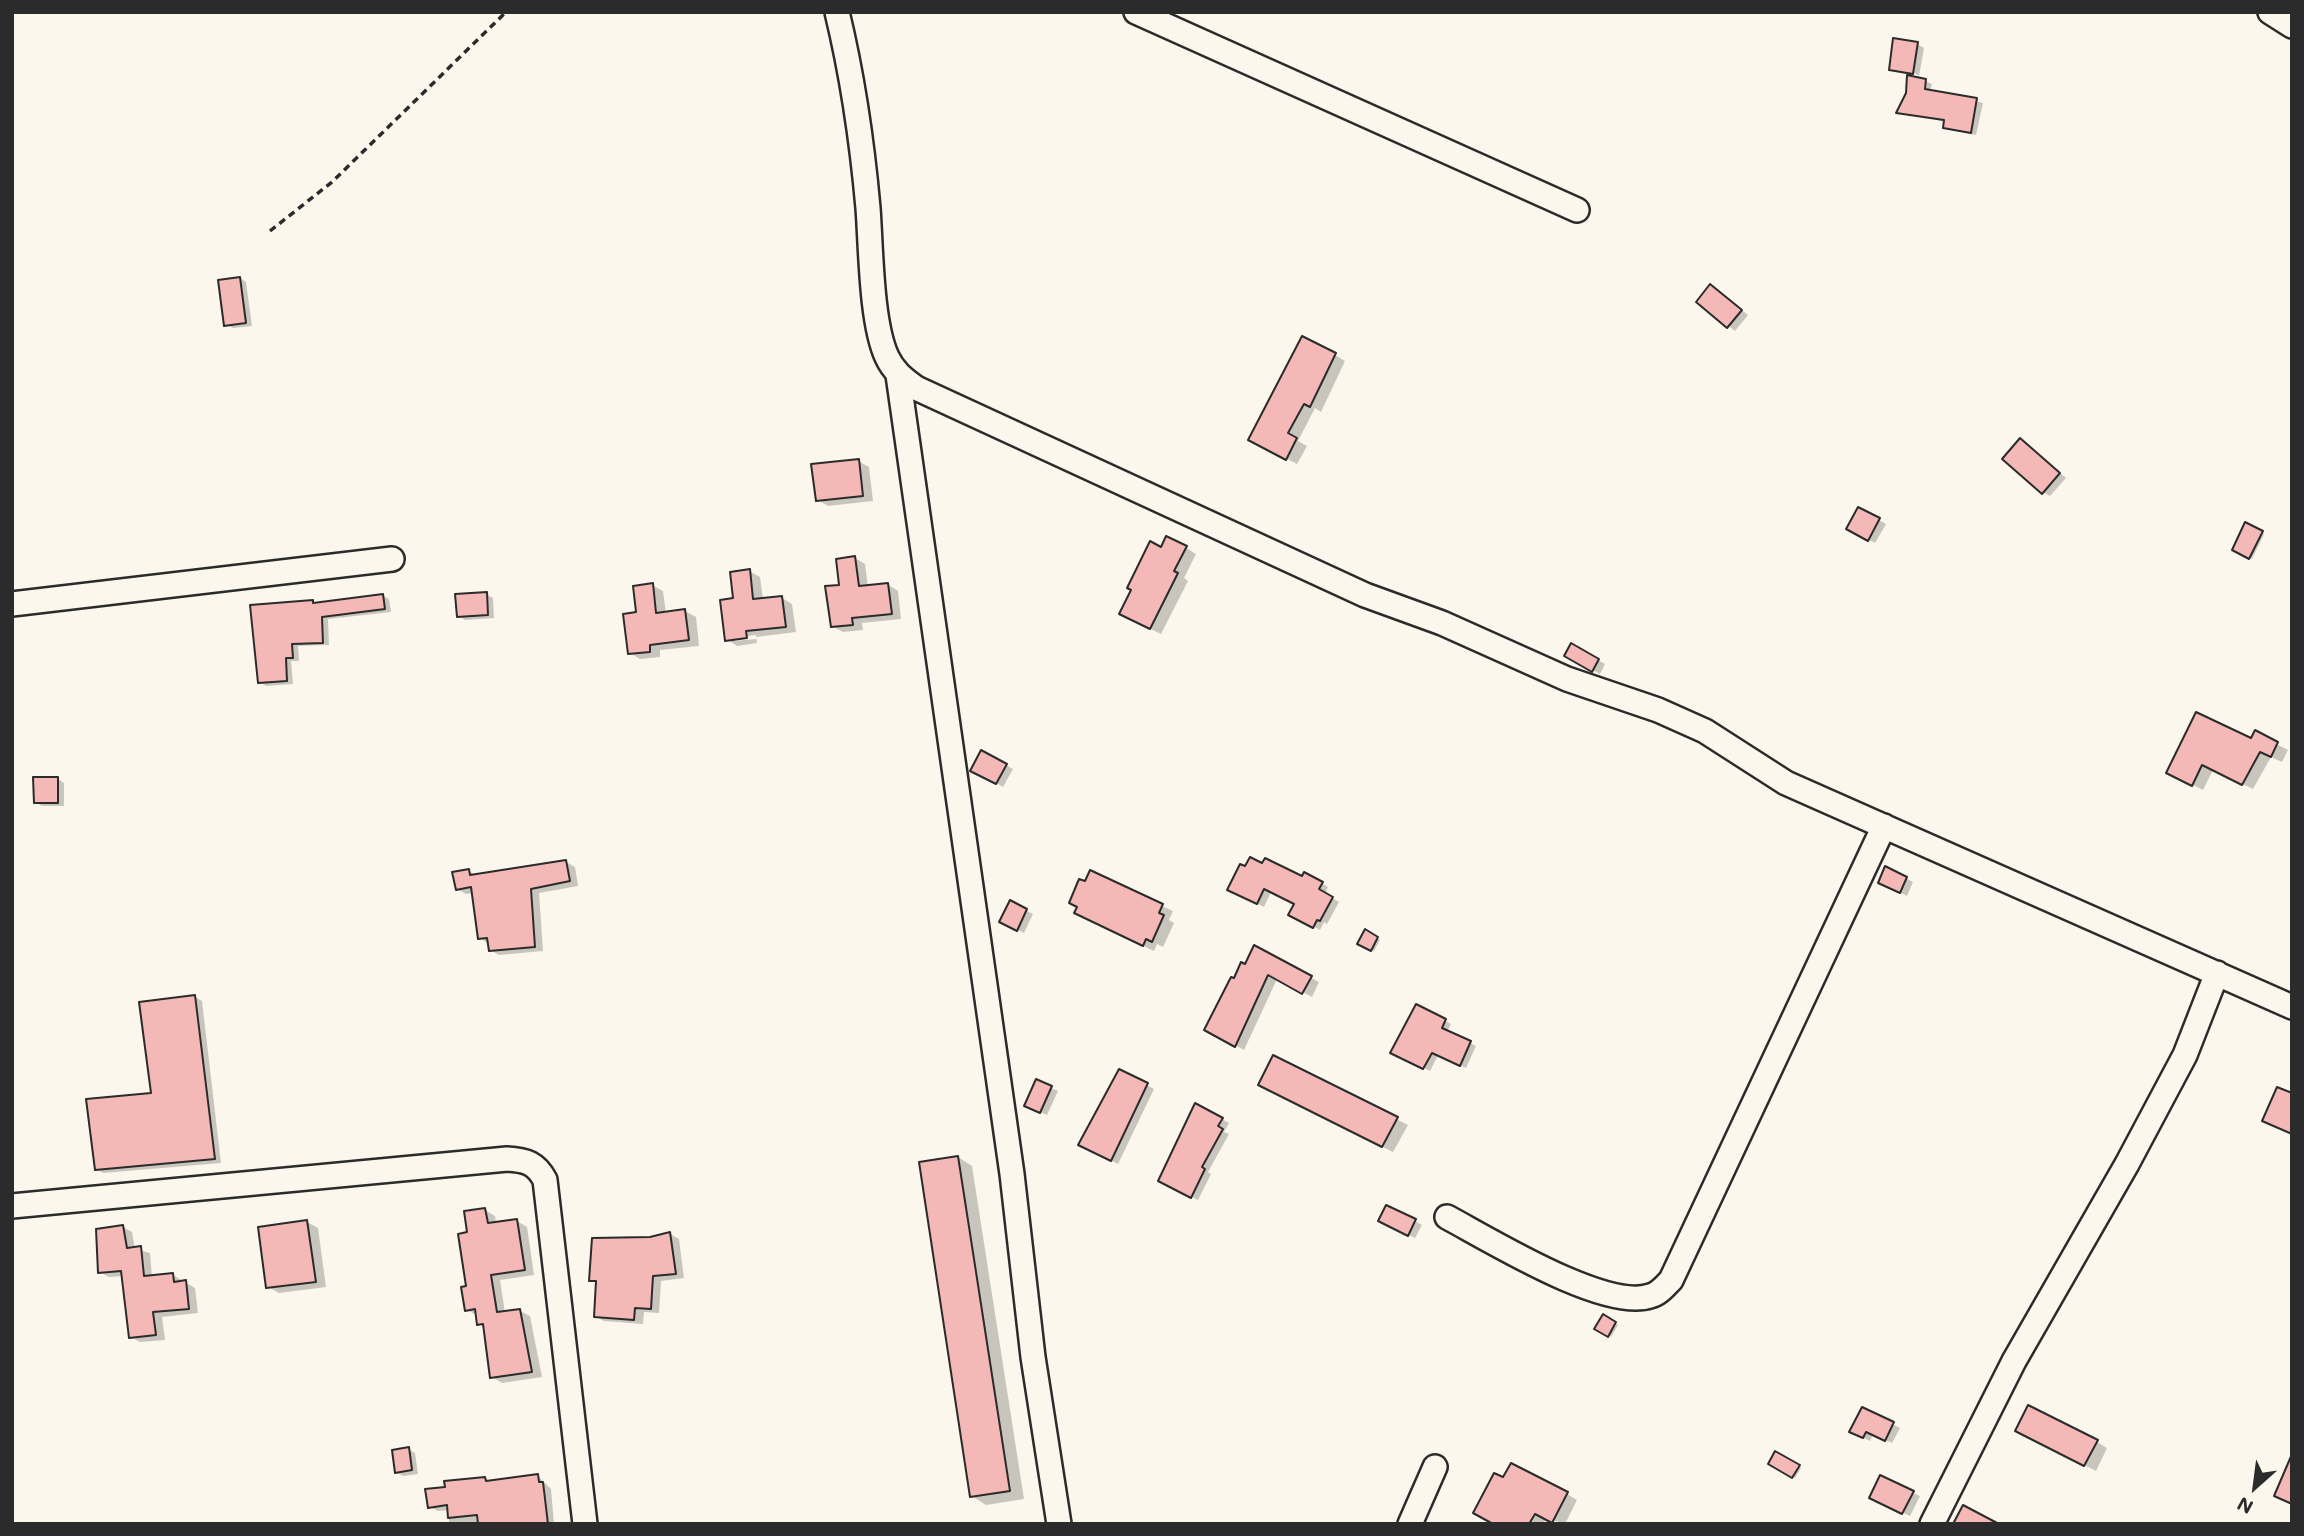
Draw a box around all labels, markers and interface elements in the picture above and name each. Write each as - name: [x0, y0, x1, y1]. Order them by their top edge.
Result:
- north arrow: [2220, 1452, 2290, 1522]
- text: N: [2233, 1492, 2257, 1520]

